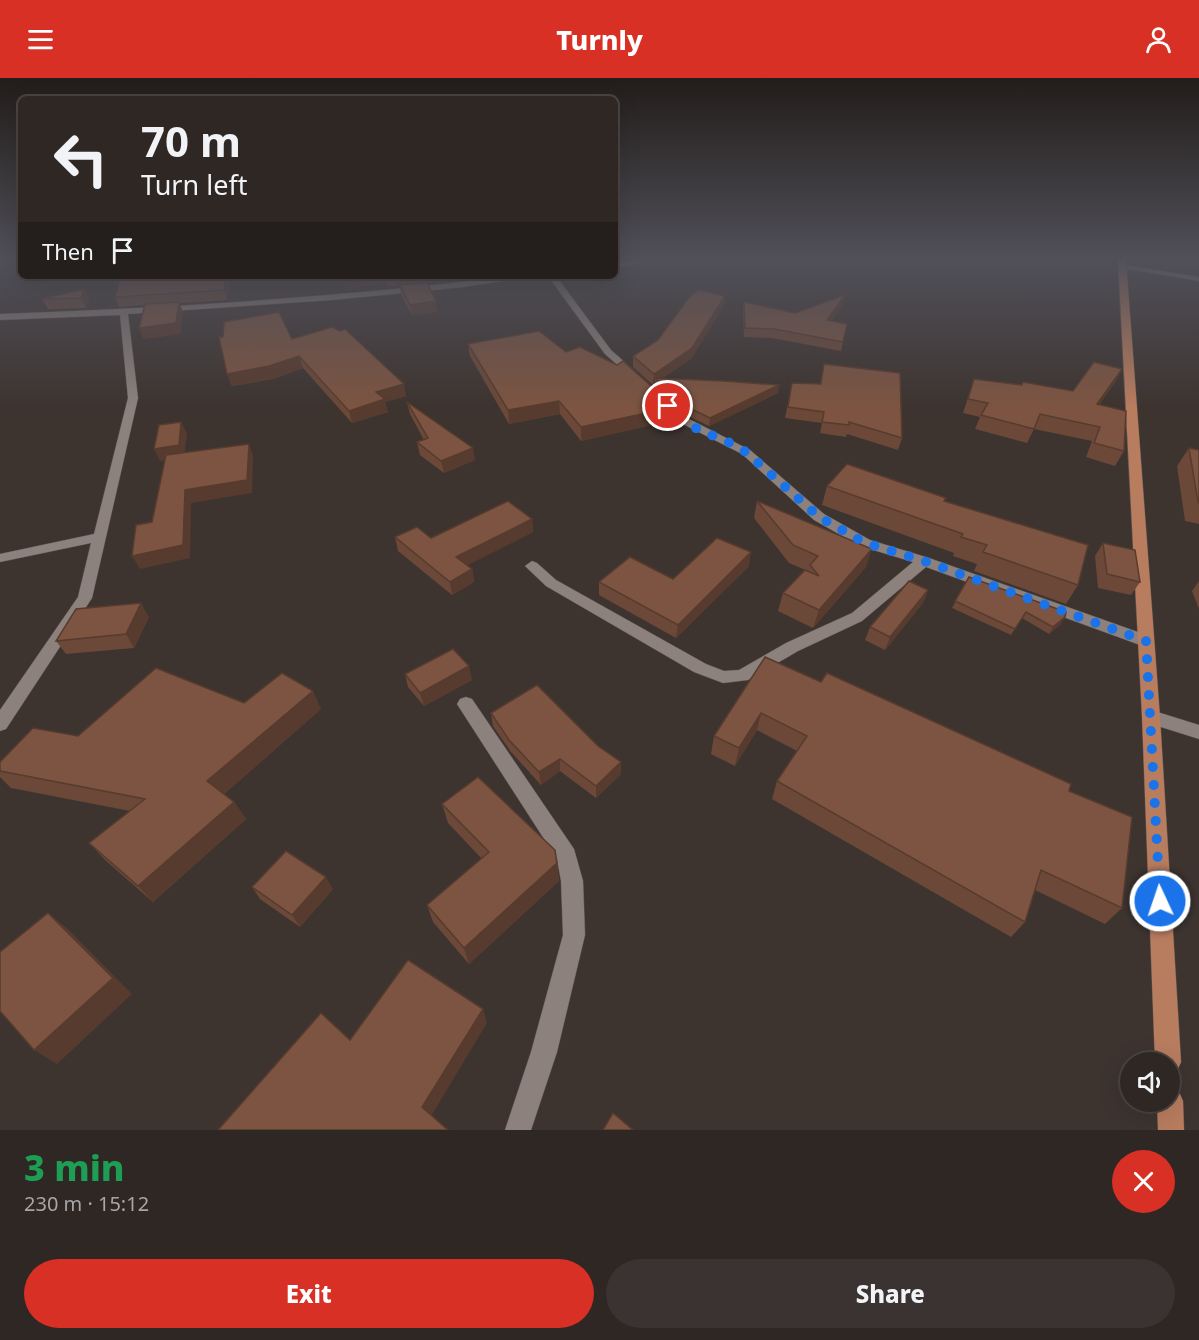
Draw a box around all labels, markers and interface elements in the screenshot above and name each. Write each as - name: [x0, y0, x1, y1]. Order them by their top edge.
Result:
- text: Turnly: [556, 21, 643, 58]
- icon: menu: [24, 23, 57, 56]
- icon: person: [1142, 23, 1175, 56]
- text: 70 m: [141, 112, 241, 169]
- icon: left: [42, 120, 120, 198]
- text: Turn left: [141, 166, 247, 203]
- icon: arrive: [106, 234, 139, 267]
- text: Then: [42, 236, 94, 266]
- pin: [642, 380, 693, 431]
- icon: arrive: [651, 389, 684, 422]
- position arrow: [1128, 869, 1192, 933]
- map controls: [1120, 1052, 1180, 1112]
- button: sound: [1120, 1052, 1180, 1112]
- text: 3 min: [24, 1143, 125, 1192]
- button: close: [1112, 1150, 1175, 1213]
- text: 230 m · 15:12: [24, 1190, 149, 1217]
- button: Exit: [24, 1259, 594, 1328]
- button: Share: [606, 1259, 1175, 1328]

